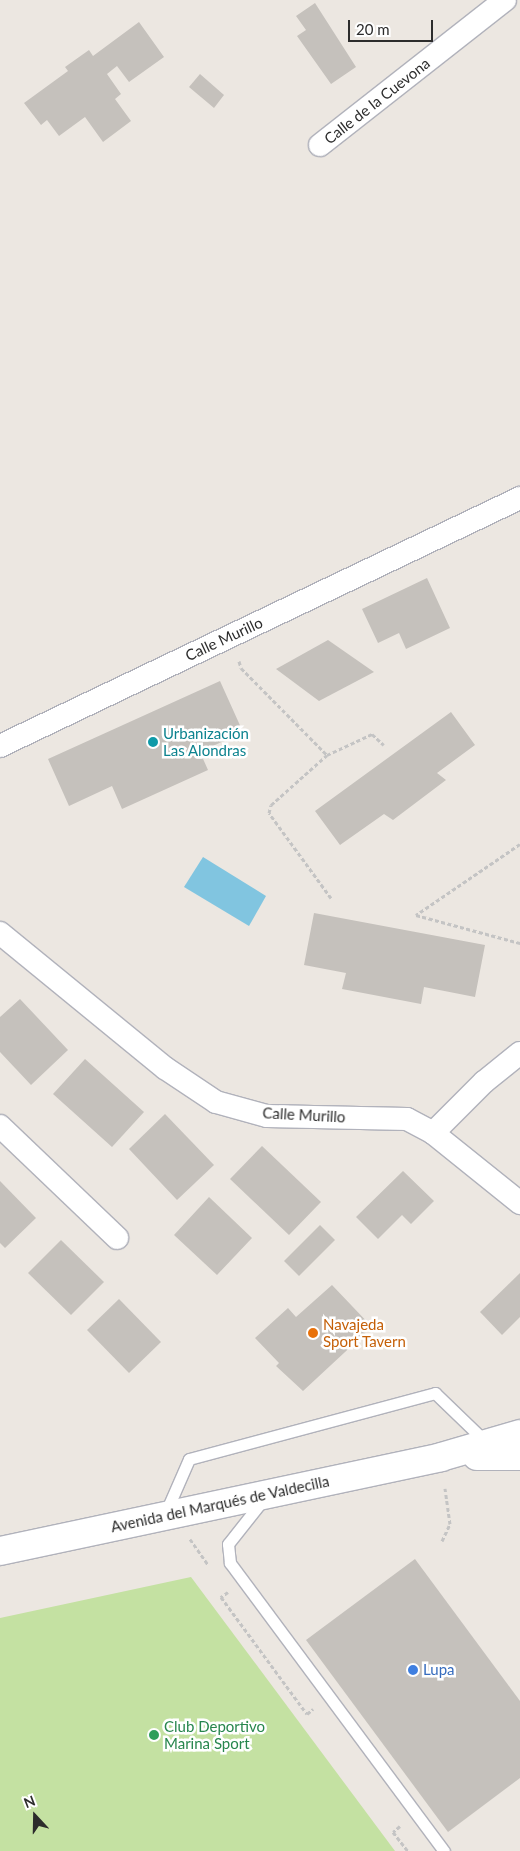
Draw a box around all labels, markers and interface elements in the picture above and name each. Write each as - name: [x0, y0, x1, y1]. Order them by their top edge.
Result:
- scale bar: [350, 10, 435, 42]
- text: 20 m: [356, 20, 390, 38]
- street label: Calle de la Cuevona: [321, 54, 433, 148]
- street label: Calle Murillo: [183, 613, 265, 665]
- place label: Urbanización Las Alondras: [163, 724, 249, 759]
- marker: Urbanización Las Alondras: [147, 736, 159, 748]
- street label: Calle Murillo: [262, 1104, 346, 1126]
- place label: Navajeda Sport Tavern: [323, 1315, 406, 1350]
- marker: Navajeda Sport Tavern: [307, 1327, 319, 1339]
- street label: Avenida del Marqués de Valdecilla: [109, 1472, 331, 1536]
- place label: Lupa: [423, 1661, 454, 1679]
- marker: Lupa: [407, 1664, 419, 1676]
- place label: Club Deportivo Marina Sport: [164, 1717, 265, 1752]
- marker: Club Deportivo Marina Sport: [148, 1729, 160, 1741]
- north arrow: [10, 1791, 60, 1841]
- text: N: [21, 1792, 38, 1811]

